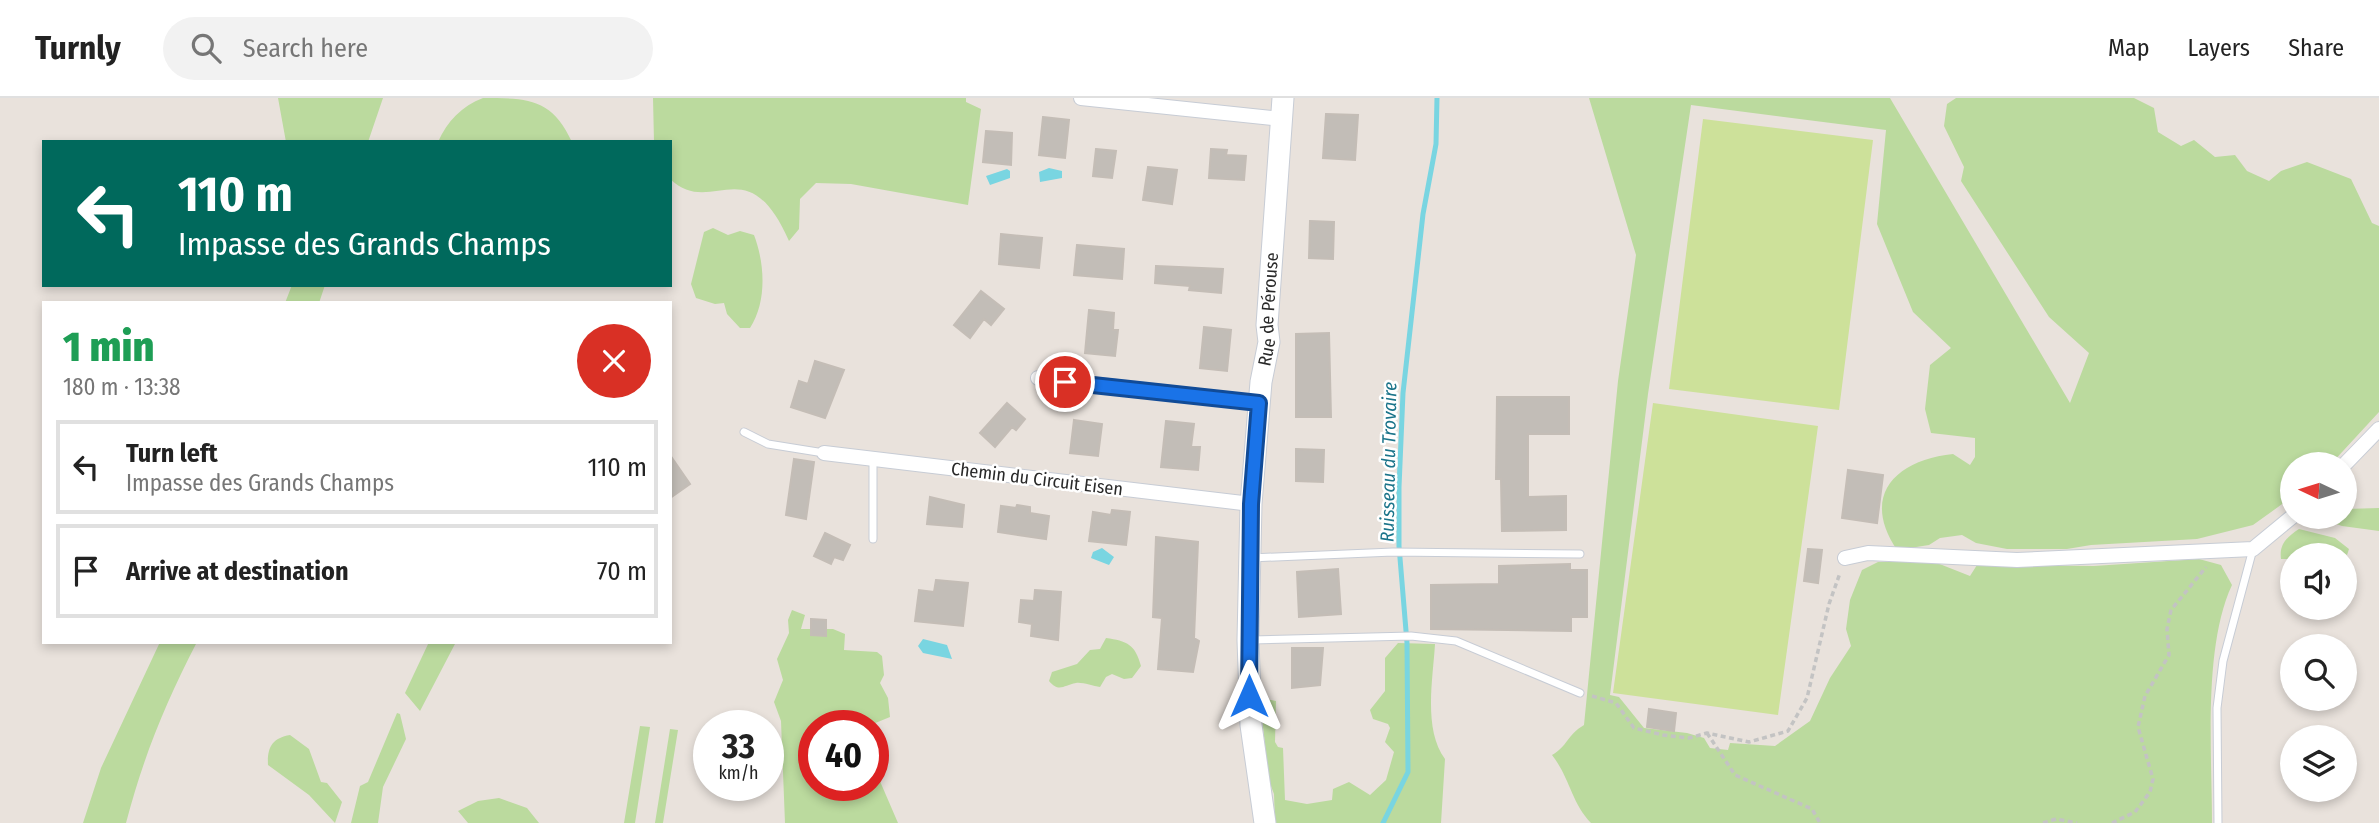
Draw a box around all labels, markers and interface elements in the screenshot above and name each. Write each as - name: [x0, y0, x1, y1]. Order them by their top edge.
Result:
- search box: [163, 17, 653, 80]
- text: Turnly: [35, 28, 121, 68]
- icon: search: [187, 29, 225, 67]
- text: Search here: [243, 33, 368, 64]
- text: Map: [2108, 34, 2150, 62]
- text: Layers: [2188, 34, 2250, 62]
- text: Share: [2288, 34, 2344, 62]
- text: 110 m: [178, 165, 293, 224]
- icon: left: [63, 168, 154, 259]
- text: Impasse des Grands Champs: [178, 225, 551, 263]
- street label: Rue de Pérouse: [1253, 252, 1283, 368]
- text: 1 min: [63, 322, 154, 372]
- button: close: [577, 324, 651, 398]
- pin: [1035, 352, 1095, 412]
- icon: arrive: [1046, 363, 1084, 401]
- text: 180 m · 13:38: [63, 373, 181, 401]
- water label: Ruisseau du Trovaire: [1376, 382, 1401, 542]
- text: Turn left: [126, 438, 218, 469]
- icon: left: [67, 448, 105, 486]
- text: 110 m: [587, 452, 647, 483]
- north arrow: [2280, 452, 2357, 528]
- map controls: [2280, 452, 2357, 802]
- street label: Chemin du Circuit Eisen: [950, 458, 1124, 500]
- text: Impasse des Grands Champs: [126, 469, 394, 497]
- button: sound: [2280, 543, 2357, 620]
- icon: arrive: [67, 552, 105, 590]
- text: Arrive at destination: [126, 556, 349, 587]
- text: 70 m: [597, 556, 647, 587]
- button: search: [2280, 634, 2357, 711]
- position arrow: [1212, 659, 1286, 733]
- speed limit sign: 40: [798, 710, 889, 801]
- text: 33: [722, 725, 755, 767]
- button: layers: [2280, 725, 2357, 802]
- text: km/h: [718, 762, 759, 784]

